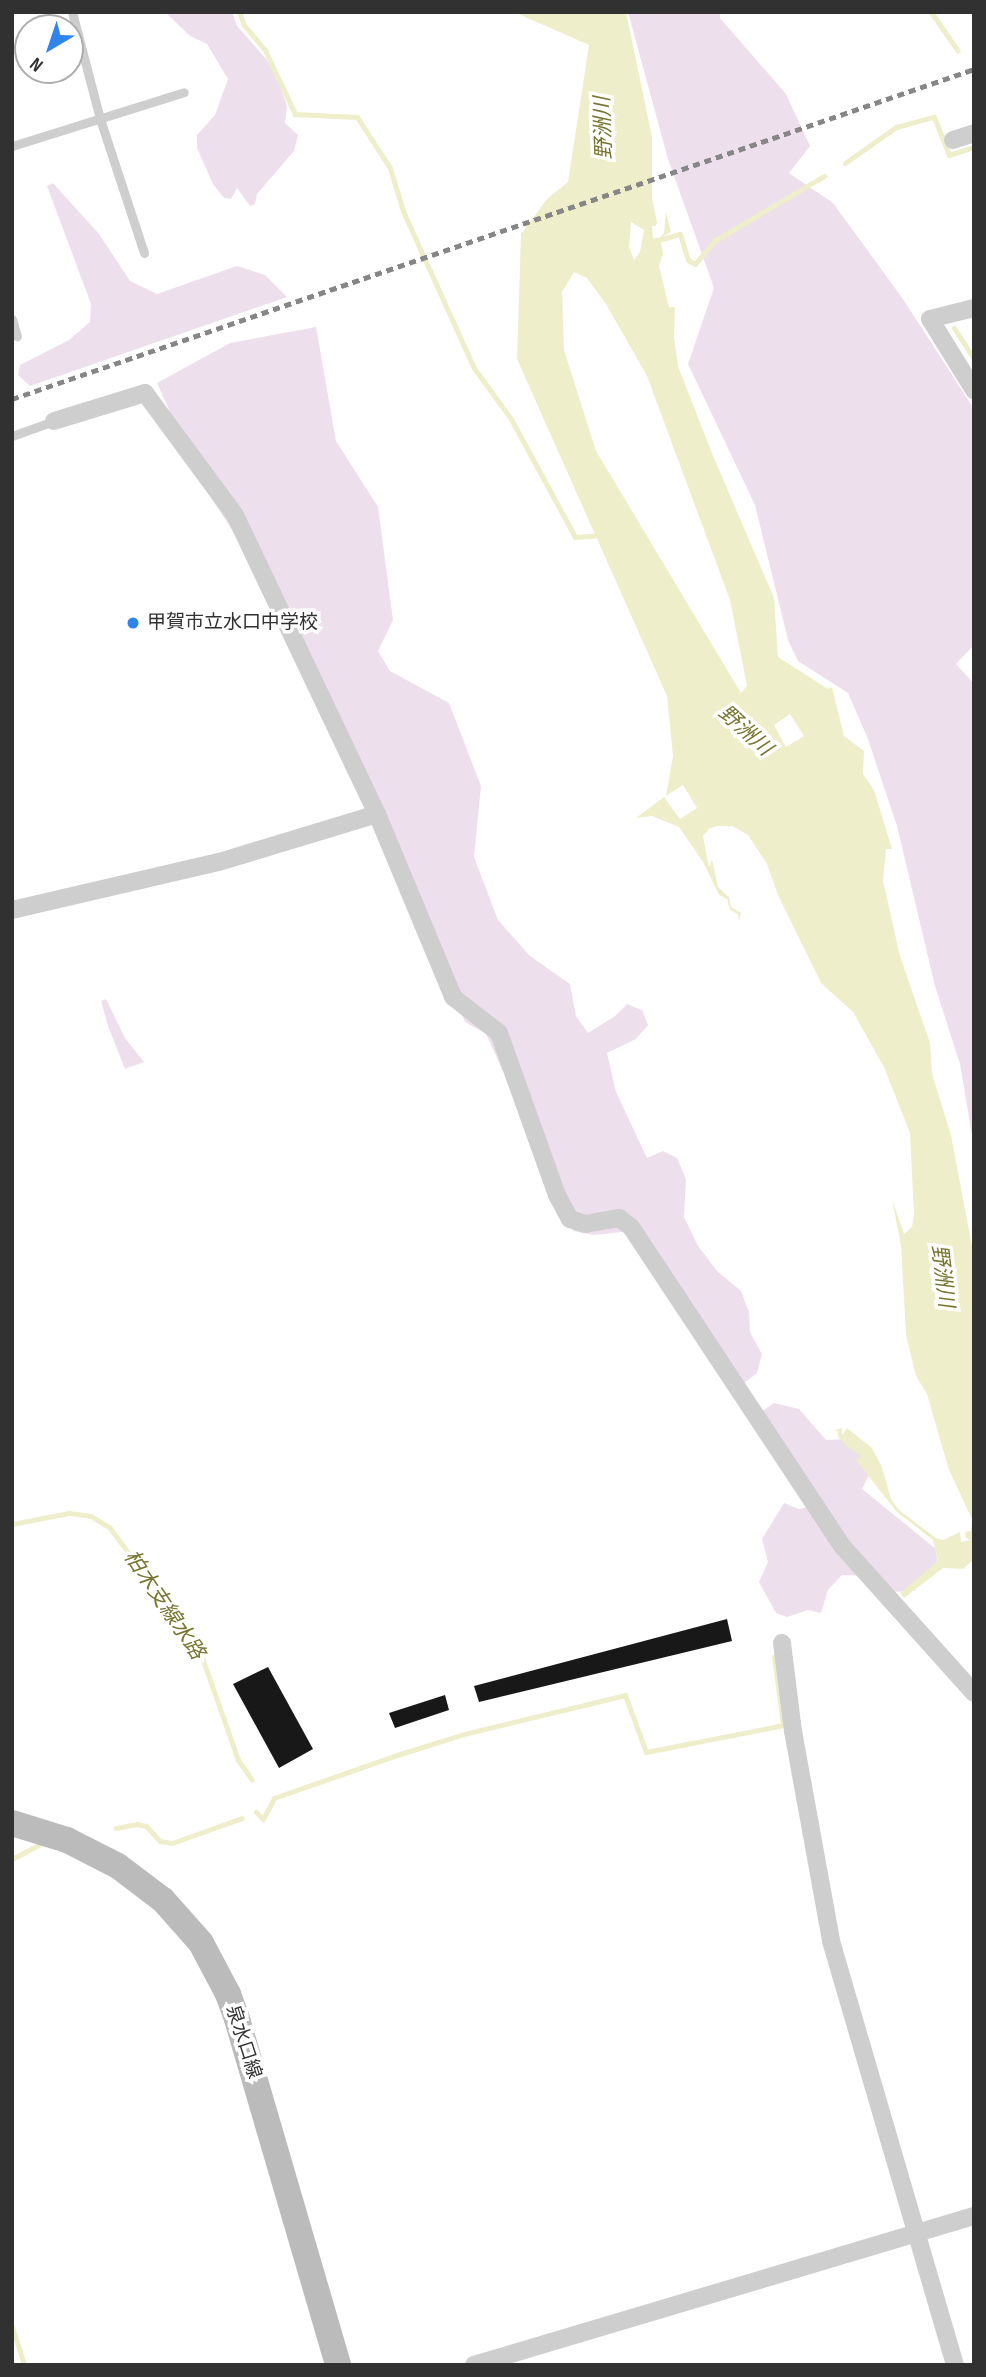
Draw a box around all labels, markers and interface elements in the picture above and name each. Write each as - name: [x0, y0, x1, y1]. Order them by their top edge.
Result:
- north arrow: [14, 14, 84, 84]
- text: N: [26, 52, 48, 76]
- water label: 野洲川: [590, 96, 618, 160]
- place label: 甲賀市立水口中学校: [147, 612, 318, 634]
- marker: 甲賀市立水口中学校: [125, 615, 141, 631]
- water label: 野洲川: [713, 701, 777, 761]
- water label: 野洲川: [926, 1243, 958, 1309]
- water label: 柏木支線水路: [118, 1546, 210, 1664]
- street label: 泉水口線: [220, 2002, 266, 2082]

